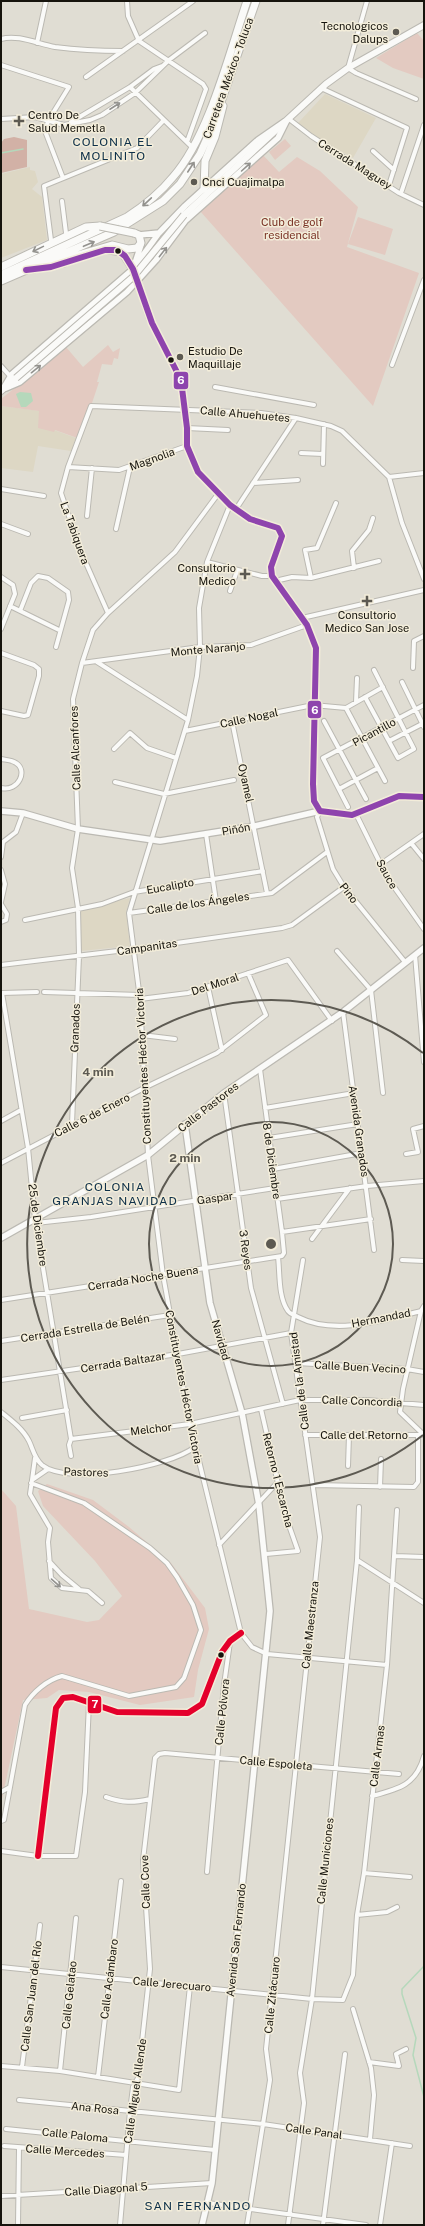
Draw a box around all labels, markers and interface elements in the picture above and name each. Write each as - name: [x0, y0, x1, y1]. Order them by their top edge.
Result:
- street label: Carretera México - Toluca: [201, 16, 255, 140]
- place label: Tecnologicos Dalups: [321, 20, 388, 45]
- marker: Tecnologicos Dalups: [391, 27, 401, 37]
- one-way arrow: [110, 102, 121, 110]
- place label: Centro De Salud Memetla: [28, 109, 105, 134]
- marker: Centro De Salud Memetla: [13, 115, 25, 127]
- district label: COLONIA EL MOLINITO: [73, 135, 153, 163]
- street label: Cerrada Maguey: [316, 137, 394, 192]
- one-way arrow: [187, 161, 195, 173]
- one-way arrow: [241, 162, 251, 172]
- place label: Cnci Cuajimalpa: [202, 176, 284, 188]
- marker: Cnci Cuajimalpa: [189, 177, 199, 187]
- one-way arrow: [142, 197, 152, 207]
- park label: Club de golf residencial: [261, 216, 324, 241]
- one-way arrow: [82, 240, 94, 247]
- one-way arrow: [32, 246, 44, 253]
- unlabelled marker: [113, 246, 123, 256]
- one-way arrow: [158, 246, 167, 257]
- place label: Estudio De Maquillaje: [188, 345, 243, 370]
- marker: Estudio De Maquillaje: [175, 352, 185, 362]
- unlabelled marker: [166, 355, 176, 365]
- one-way arrow: [31, 364, 42, 373]
- line badge: 6: [173, 371, 189, 390]
- text: 6: [177, 374, 185, 386]
- street label: Calle Ahuehuetes: [200, 404, 291, 424]
- street label: Magnolia: [128, 445, 176, 473]
- street label: La Tabiquera: [58, 500, 92, 566]
- place label: Consultorio Medico: [177, 562, 236, 587]
- marker: Consultorio Medico: [239, 568, 251, 580]
- marker: Consultorio Medico San Jose: [361, 595, 373, 607]
- place label: Consultorio Medico San Jose: [325, 609, 409, 634]
- street label: Monte Naranjo: [170, 640, 246, 658]
- line badge: 6: [307, 700, 322, 719]
- text: 6: [311, 704, 319, 716]
- street label: Calle Alcanfores: [68, 705, 82, 790]
- street label: Calle Nogal: [219, 706, 279, 730]
- street label: Picantillo: [350, 716, 398, 748]
- street label: Oyamel: [236, 763, 256, 803]
- street label: Piñón: [221, 821, 251, 837]
- street label: Sauce: [374, 857, 400, 891]
- street label: Eucalipto: [145, 876, 195, 896]
- street label: Pino: [337, 880, 361, 906]
- street label: Calle de los Ángeles: [146, 889, 250, 916]
- street label: Campanitas: [116, 937, 178, 957]
- street label: Del Moral: [190, 971, 240, 997]
- street label: Constituyentes Héctor Victoria: [133, 988, 153, 1144]
- street label: Granados: [68, 1003, 82, 1053]
- text: 4 min: [82, 1065, 114, 1079]
- street label: Calle Pastores: [175, 1079, 241, 1134]
- street label: Avenida Granados: [347, 1085, 371, 1178]
- street label: Calle 6 de Enero: [52, 1091, 132, 1139]
- street label: 8 de Diciembre: [261, 1122, 283, 1200]
- text: 2 min: [169, 1151, 201, 1165]
- district label: COLONIA GRANJAS NAVIDAD: [52, 1180, 178, 1208]
- street label: 25 de Diciembre: [26, 1183, 50, 1267]
- street label: Gaspar: [196, 1190, 234, 1206]
- street label: 3 Reyes: [237, 1229, 255, 1271]
- centre of rings: [264, 1237, 278, 1251]
- street label: Cerrada Noche Buena: [87, 1263, 199, 1293]
- street label: Hermandad: [350, 1306, 412, 1330]
- street label: Constituyentes Héctor Victoria: [163, 1309, 205, 1465]
- street label: Cerrada Estrella de Belén: [20, 1312, 150, 1344]
- street label: Navidad: [209, 1318, 233, 1362]
- street label: Calle de la Amistad: [287, 1331, 311, 1431]
- street label: Cerrada Baltazar: [80, 1349, 166, 1375]
- street label: Calle Buen Vecino: [314, 1359, 406, 1375]
- street label: Calle Concordia: [322, 1394, 402, 1408]
- street label: Melchor: [130, 1421, 172, 1437]
- street label: Calle del Retorno: [320, 1429, 408, 1441]
- street label: Retorno 1 Escarcha: [260, 1431, 296, 1529]
- street label: Pastores: [63, 1465, 109, 1479]
- one-way arrow: [51, 1579, 62, 1588]
- street label: Calle Maestranza: [299, 1580, 321, 1670]
- unlabelled marker: [216, 1650, 226, 1660]
- street label: Calle Pólvora: [213, 1678, 231, 1746]
- line badge: 7: [87, 1695, 102, 1714]
- text: 7: [92, 1698, 99, 1710]
- street label: Calle Armas: [367, 1724, 387, 1787]
- street label: Calle Espoleta: [239, 1754, 313, 1772]
- street label: Calle Municiones: [314, 1817, 336, 1905]
- street label: Calle Cove: [138, 1855, 152, 1909]
- street label: Avenida San Fernando: [224, 1883, 248, 1997]
- street label: Calle Acámbaro: [98, 1938, 120, 2020]
- street label: Calle San Juan del Río: [18, 1940, 44, 2052]
- street label: Calle Zitácuaro: [262, 1956, 282, 2034]
- street label: Calle Gelatao: [59, 1960, 79, 2030]
- street label: Calle Jerecuaro: [132, 1975, 212, 1993]
- street label: Calle Miguel Allende: [122, 2038, 148, 2144]
- street label: Ana Rosa: [70, 2100, 120, 2116]
- street label: Calle Panal: [285, 2121, 343, 2141]
- street label: Calle Paloma: [41, 2126, 109, 2144]
- street label: Calle Mercedes: [25, 2142, 105, 2160]
- street label: Calle Diagonal 5: [64, 2180, 148, 2198]
- district label: SAN FERNANDO: [145, 2199, 251, 2213]

